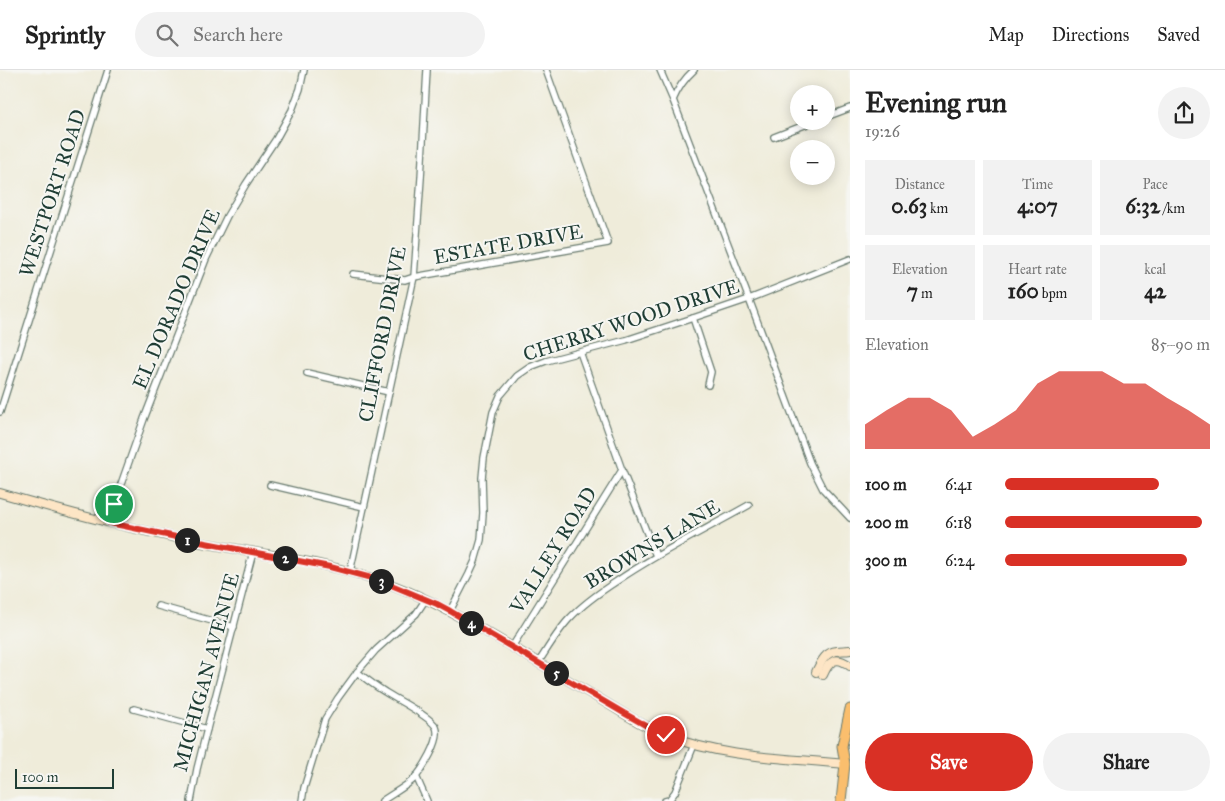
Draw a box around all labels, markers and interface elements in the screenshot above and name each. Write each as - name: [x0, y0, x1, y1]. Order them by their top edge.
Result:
- search box: [135, 12, 485, 57]
- text: Sprintly: [25, 20, 105, 50]
- icon: search: [153, 21, 181, 49]
- text: Search here: [193, 23, 283, 46]
- text: Map: [988, 24, 1024, 46]
- text: Directions: [1052, 24, 1129, 46]
- text: Saved: [1157, 24, 1200, 46]
- map controls: [790, 85, 835, 185]
- button: +: [790, 85, 835, 130]
- text: Evening run: [865, 85, 1007, 120]
- button: share: [1158, 87, 1210, 139]
- street label: WESTPORT ROAD: [14, 106, 90, 280]
- text: 19:26: [865, 122, 900, 141]
- button: −: [790, 140, 835, 185]
- text: Distance: [895, 176, 945, 193]
- text: Time: [1022, 176, 1053, 193]
- text: Pace: [1142, 176, 1168, 193]
- text: 0.63: [891, 193, 927, 219]
- text: 4:07: [1017, 193, 1058, 219]
- text: 6:32: [1125, 193, 1160, 219]
- text: km: [927, 200, 948, 217]
- text: /km: [1160, 200, 1185, 217]
- street label: EL DORADO DRIVE: [127, 205, 225, 393]
- street label: ESTATE DRIVE: [432, 219, 584, 269]
- street label: CLIFFORD DRIVE: [353, 244, 411, 424]
- text: Elevation: [892, 261, 948, 278]
- text: Heart rate: [1008, 261, 1067, 278]
- text: kcal: [1144, 261, 1166, 278]
- street label: CHERRY WOOD DRIVE: [520, 274, 742, 366]
- text: 7: [907, 278, 918, 304]
- text: 160: [1008, 278, 1039, 304]
- text: 42: [1144, 278, 1166, 304]
- text: m: [918, 285, 933, 302]
- text: bpm: [1039, 285, 1067, 302]
- text: Elevation: [865, 335, 929, 354]
- text: 85–90 m: [1151, 335, 1210, 354]
- text: 100 m: [865, 475, 907, 494]
- text: 6:41: [945, 475, 972, 494]
- street label: VALLEY ROAD: [504, 482, 602, 619]
- pin: [93, 483, 135, 525]
- icon: arrive: [100, 490, 128, 518]
- street label: BROWNS LANE: [580, 494, 724, 594]
- text: 200 m: [865, 513, 908, 532]
- text: 6:18: [945, 513, 972, 532]
- pin: 1: [174, 528, 200, 552]
- text: 1: [185, 532, 190, 549]
- pin: 2: [272, 546, 298, 570]
- text: 2: [282, 550, 289, 567]
- text: 300 m: [865, 551, 907, 570]
- text: 6:24: [945, 551, 974, 570]
- pin: 3: [368, 568, 394, 594]
- street label: MICHIGAN AVENUE: [168, 570, 244, 774]
- text: 3: [379, 573, 384, 590]
- pin: 4: [458, 610, 484, 636]
- text: 4: [468, 615, 475, 632]
- pin: 5: [544, 660, 568, 686]
- text: 5: [553, 665, 560, 682]
- pin: [645, 714, 687, 756]
- icon: check: [652, 721, 680, 749]
- button: Save: [865, 733, 1033, 791]
- button: Share: [1043, 733, 1210, 791]
- scale bar: [15, 766, 114, 789]
- text: 100 m: [22, 769, 59, 786]

